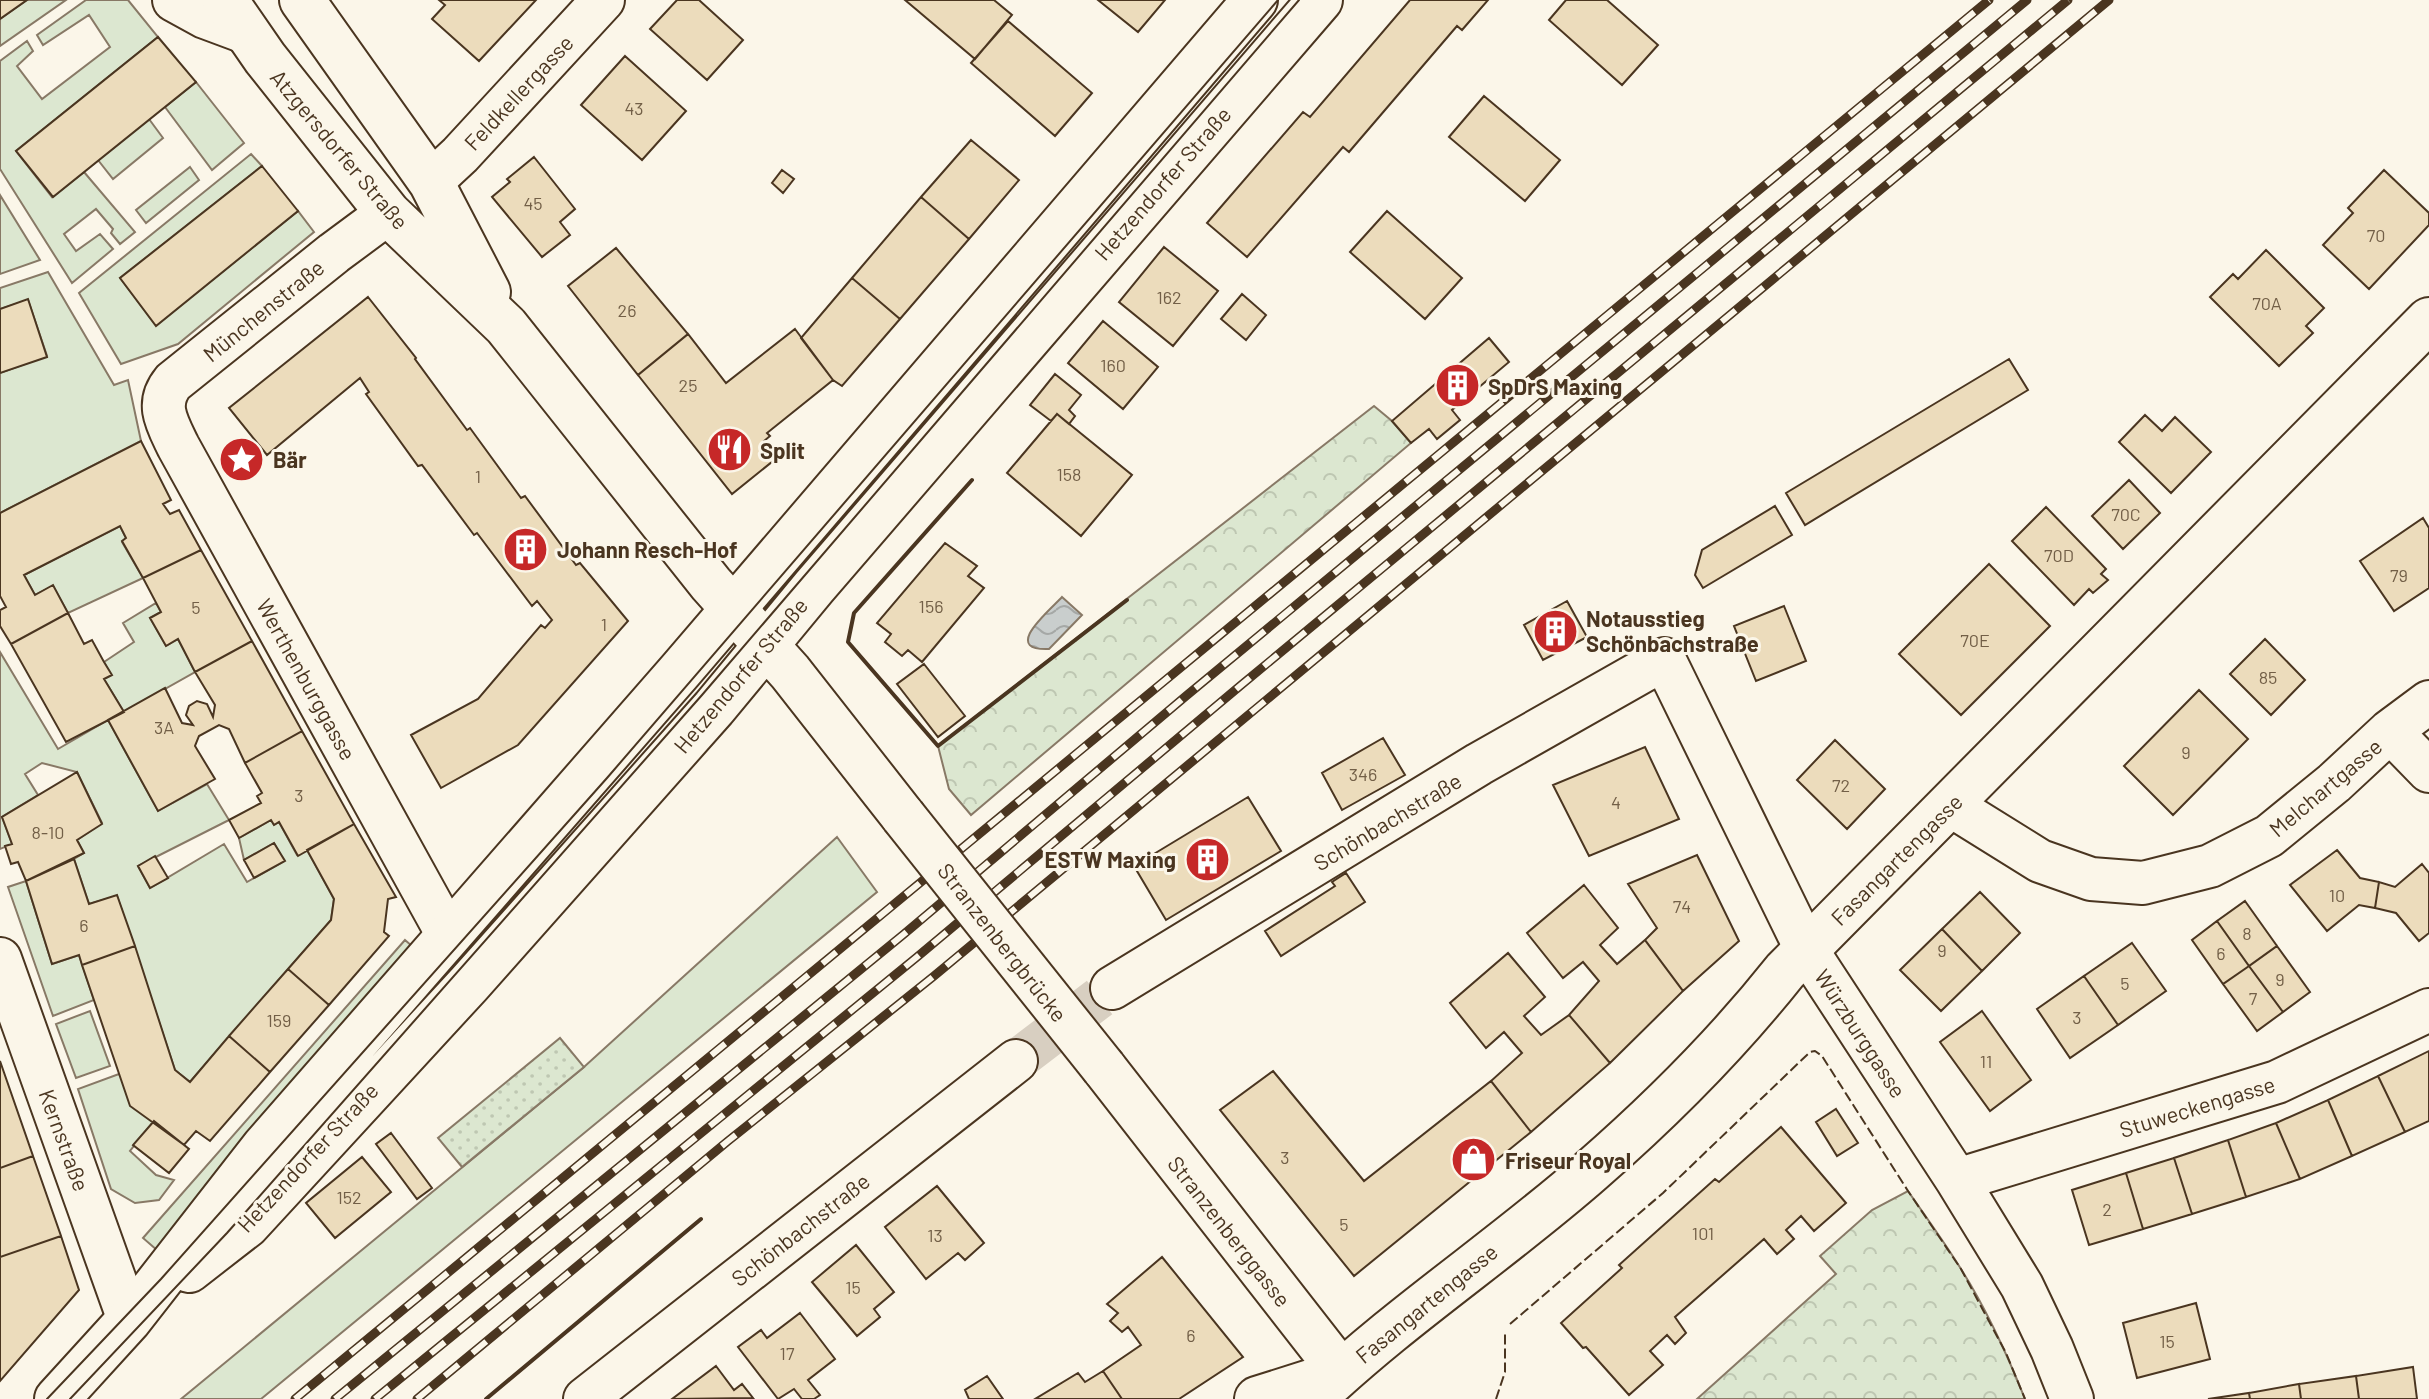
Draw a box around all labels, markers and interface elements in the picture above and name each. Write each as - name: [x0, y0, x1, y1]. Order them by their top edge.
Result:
- street label: Feldkellergasse: [458, 29, 578, 155]
- street label: Atzgersdorfer Straße: [266, 64, 414, 234]
- house number: 43: [624, 97, 644, 119]
- street label: Hetzendorfer Straße: [1088, 101, 1236, 265]
- house number: 45: [523, 192, 543, 214]
- house number: 70: [2367, 224, 2385, 246]
- street label: Münchenstraße: [197, 253, 329, 367]
- house number: 162: [1156, 286, 1182, 308]
- house number: 70A: [2252, 292, 2282, 314]
- house number: 26: [618, 299, 636, 321]
- house number: 160: [1100, 354, 1126, 376]
- building icon: SpDrS Maxing: [1433, 362, 1481, 410]
- place label: SpDrS Maxing: [1488, 373, 1622, 399]
- house number: 25: [679, 374, 697, 396]
- restaurant icon: Split: [705, 426, 753, 474]
- place icon: Bär: [218, 435, 266, 483]
- place label: Split: [760, 437, 805, 463]
- place label: Bär: [273, 446, 307, 472]
- house number: 158: [1057, 463, 1081, 485]
- house number: 1: [475, 465, 481, 487]
- house number: 70C: [2111, 503, 2141, 525]
- building icon: Johann Resch-Hof: [502, 525, 550, 573]
- place label: Johann Resch-Hof: [557, 536, 738, 562]
- house number: 70D: [2044, 544, 2074, 566]
- house number: 79: [2390, 564, 2408, 586]
- street label: Hetzendorfer Straße: [668, 592, 812, 758]
- street label: Werthenburggasse: [252, 594, 362, 764]
- house number: 156: [919, 595, 943, 617]
- house number: 5: [191, 596, 201, 618]
- place label: Notausstieg Schönbachstraße: [1586, 605, 1759, 656]
- building icon: Notausstieg Schönbachstraße: [1531, 607, 1579, 655]
- house number: 1: [601, 613, 607, 635]
- house number: 70E: [1960, 629, 1990, 651]
- house number: 85: [2259, 666, 2277, 688]
- house number: 3A: [154, 716, 174, 738]
- street label: Melchartgasse: [2263, 732, 2387, 842]
- house number: 9: [2181, 741, 2191, 763]
- house number: 346: [1349, 763, 1377, 785]
- street label: Schönbachstraße: [1308, 767, 1466, 875]
- house number: 72: [1832, 774, 1850, 796]
- house number: 3: [294, 784, 304, 806]
- street label: Fasangartengasse: [1825, 788, 1967, 930]
- house number: 4: [1611, 791, 1621, 813]
- house number: 8-10: [32, 821, 64, 843]
- building icon: ESTW Maxing: [1183, 835, 1231, 883]
- place label: ESTW Maxing: [1045, 846, 1176, 872]
- street label: Stranzenbergbrücke: [933, 858, 1073, 1026]
- house number: 10: [2329, 884, 2345, 906]
- house number: 74: [1673, 895, 1691, 917]
- house number: 6: [79, 914, 89, 936]
- house number: 8: [2242, 922, 2252, 944]
- house number: 9: [1937, 939, 1947, 961]
- house number: 6: [2216, 942, 2226, 964]
- street label: Würzburggasse: [1810, 964, 1912, 1102]
- house number: 9: [2275, 968, 2285, 990]
- house number: 5: [2120, 972, 2130, 994]
- house number: 7: [2249, 987, 2258, 1009]
- house number: 3: [2072, 1006, 2082, 1028]
- house number: 159: [267, 1009, 291, 1031]
- house number: 11: [1980, 1050, 1992, 1072]
- street label: Stuweckengasse: [2116, 1070, 2278, 1142]
- street label: Hetzendorfer Straße: [231, 1077, 383, 1237]
- street label: Kernstraße: [35, 1086, 95, 1194]
- shop icon: Friseur Royal: [1450, 1136, 1498, 1184]
- house number: 3: [1280, 1146, 1290, 1168]
- place label: Friseur Royal: [1505, 1147, 1631, 1173]
- street label: Stranzenberggasse: [1163, 1151, 1297, 1311]
- street label: Schönbachstraße: [726, 1167, 874, 1291]
- house number: 152: [336, 1186, 362, 1208]
- house number: 2: [2102, 1198, 2112, 1220]
- house number: 5: [1339, 1213, 1349, 1235]
- house number: 101: [1692, 1222, 1714, 1244]
- house number: 13: [927, 1224, 943, 1246]
- street label: Fasangartengasse: [1350, 1238, 1502, 1368]
- house number: 15: [845, 1276, 861, 1298]
- house number: 6: [1186, 1324, 1196, 1346]
- house number: 15: [2159, 1330, 2175, 1352]
- house number: 17: [780, 1342, 795, 1364]

